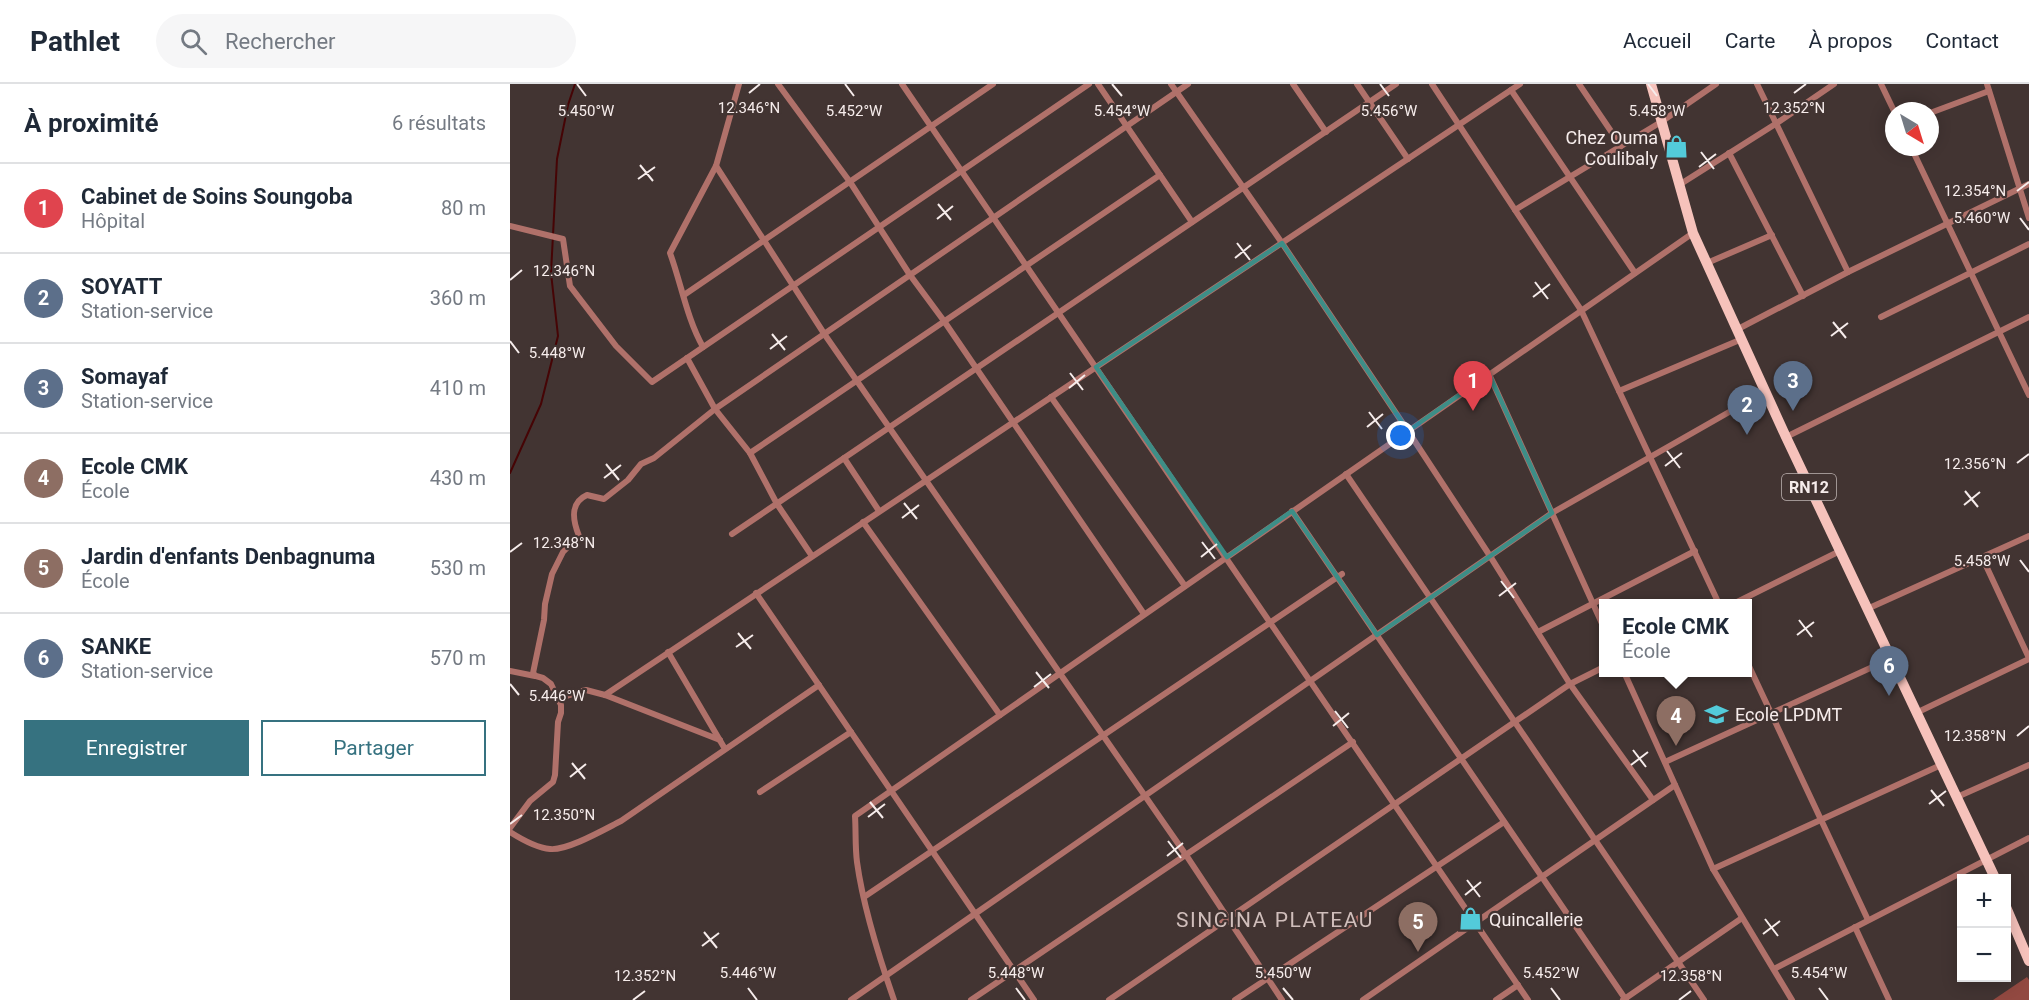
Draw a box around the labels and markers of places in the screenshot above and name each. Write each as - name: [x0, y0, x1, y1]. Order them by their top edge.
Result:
- place label: Chez Ouma Coulibaly: [1566, 127, 1658, 169]
- shop icon: Chez Ouma Coulibaly: [1663, 134, 1689, 160]
- pin: 1: [1454, 362, 1492, 411]
- pin: 3: [1774, 362, 1812, 411]
- pin: 2: [1728, 386, 1766, 435]
- pin: 6: [1870, 646, 1908, 696]
- pin: 4: [1656, 696, 1696, 746]
- school or university icon: Ecole LPDMT: [1704, 701, 1730, 727]
- place label: Ecole LPDMT: [1735, 704, 1842, 725]
- pin: 5: [1398, 902, 1438, 952]
- shop icon: Quincallerie: [1458, 906, 1484, 932]
- place label: Quincallerie: [1489, 909, 1583, 930]

